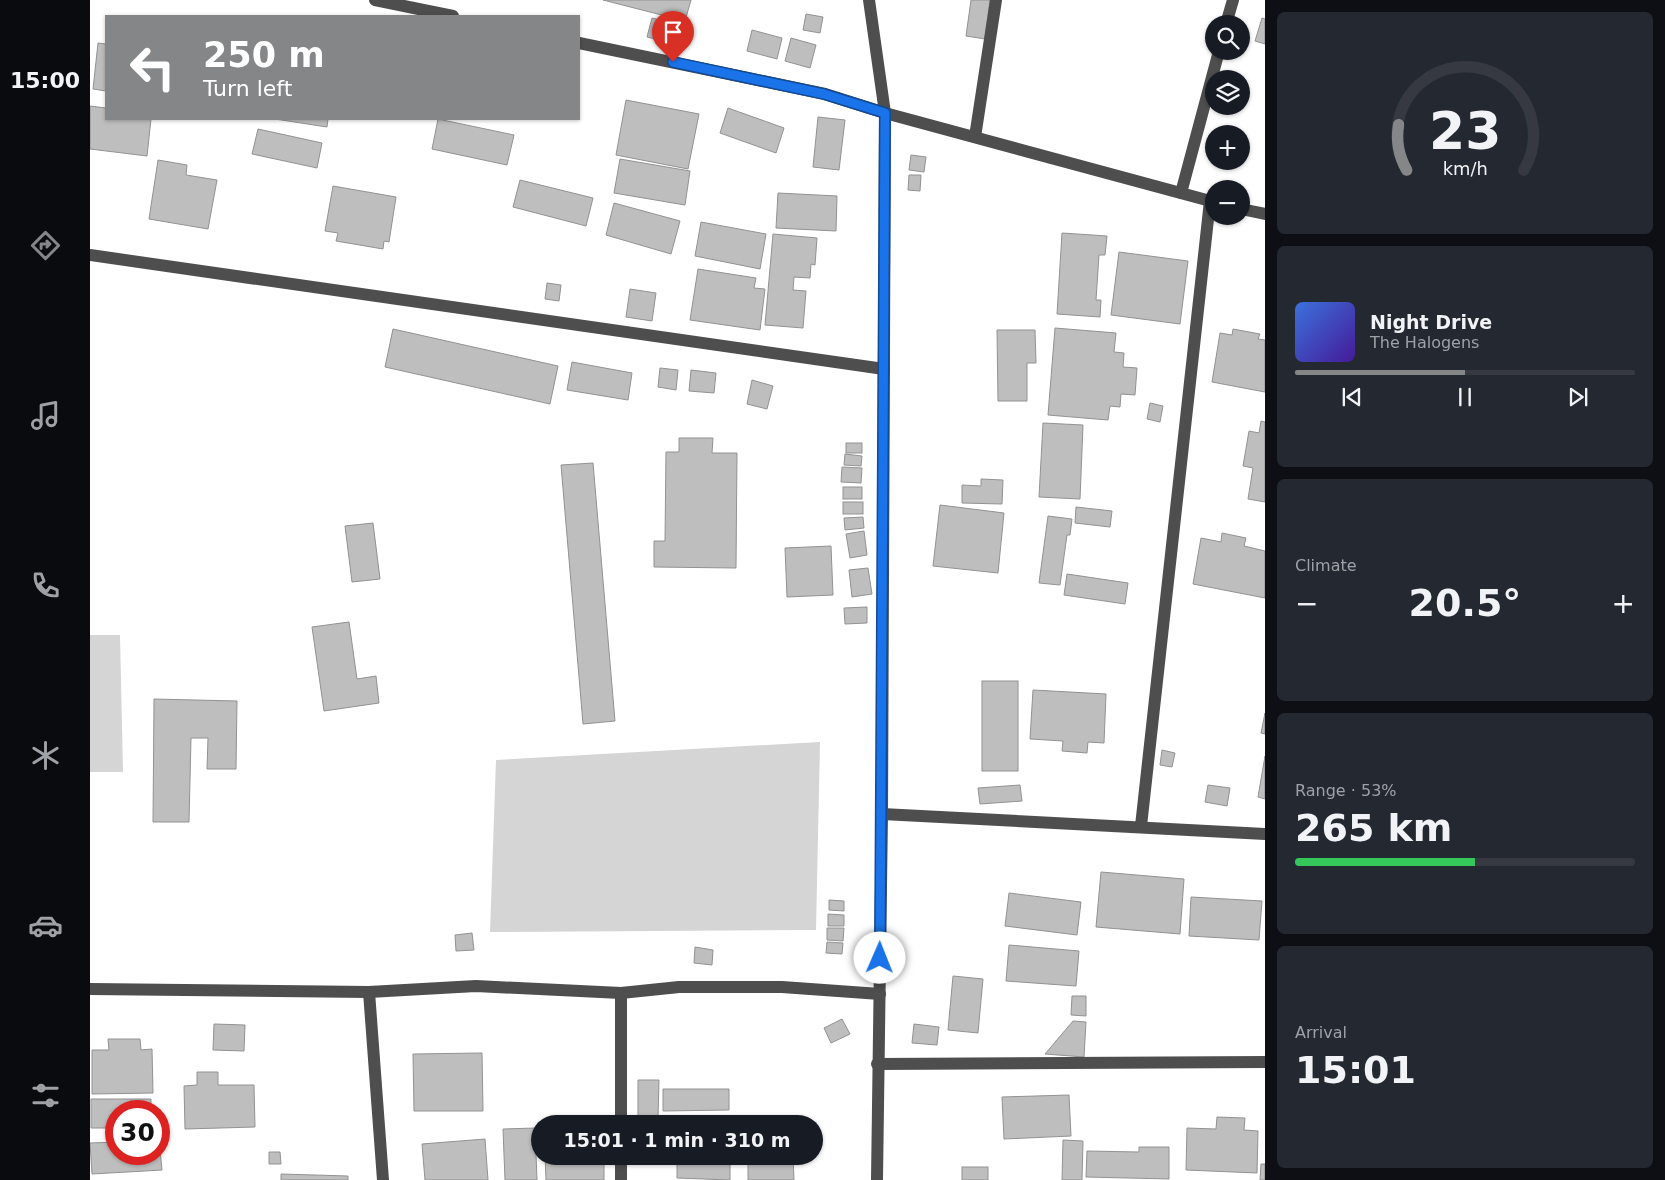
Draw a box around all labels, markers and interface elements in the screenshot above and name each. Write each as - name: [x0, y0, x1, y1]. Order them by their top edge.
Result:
- pin: [652, 11, 694, 62]
- map controls: [1205, 15, 1250, 225]
- button: search: [1205, 15, 1250, 60]
- icon: arrive: [659, 18, 687, 46]
- icon: left: [120, 35, 185, 100]
- text: 250 m: [203, 35, 325, 75]
- text: 15:00: [10, 68, 80, 93]
- button: layers: [1205, 70, 1250, 115]
- text: Turn left: [203, 76, 292, 101]
- text: 23: [1429, 101, 1501, 161]
- button: +: [1205, 125, 1250, 170]
- text: km/h: [1442, 158, 1488, 179]
- button: −: [1205, 180, 1250, 225]
- icon: directions: [28, 228, 63, 263]
- text: Night Drive: [1370, 311, 1492, 333]
- text: The Halogens: [1370, 333, 1479, 352]
- icon: previous: [1338, 383, 1366, 411]
- icon: pause: [1451, 383, 1479, 411]
- icon: next: [1564, 383, 1592, 411]
- icon: music: [28, 398, 63, 433]
- text: Climate: [1295, 556, 1357, 575]
- icon: phone: [28, 568, 63, 603]
- text: 20.5°: [1409, 581, 1521, 625]
- text: −: [1295, 587, 1318, 620]
- text: +: [1612, 587, 1635, 620]
- icon: climate: [28, 738, 63, 773]
- text: Range · 53%: [1295, 781, 1397, 800]
- text: 265 km: [1295, 806, 1452, 850]
- icon: car: [28, 908, 63, 943]
- position arrow: [853, 931, 905, 983]
- text: Arrival: [1295, 1023, 1347, 1042]
- text: 15:01: [1295, 1048, 1416, 1092]
- icon: filters: [28, 1078, 63, 1113]
- speed limit sign: 30: [105, 1100, 170, 1165]
- text: 15:01 · 1 min · 310 m: [563, 1129, 791, 1151]

